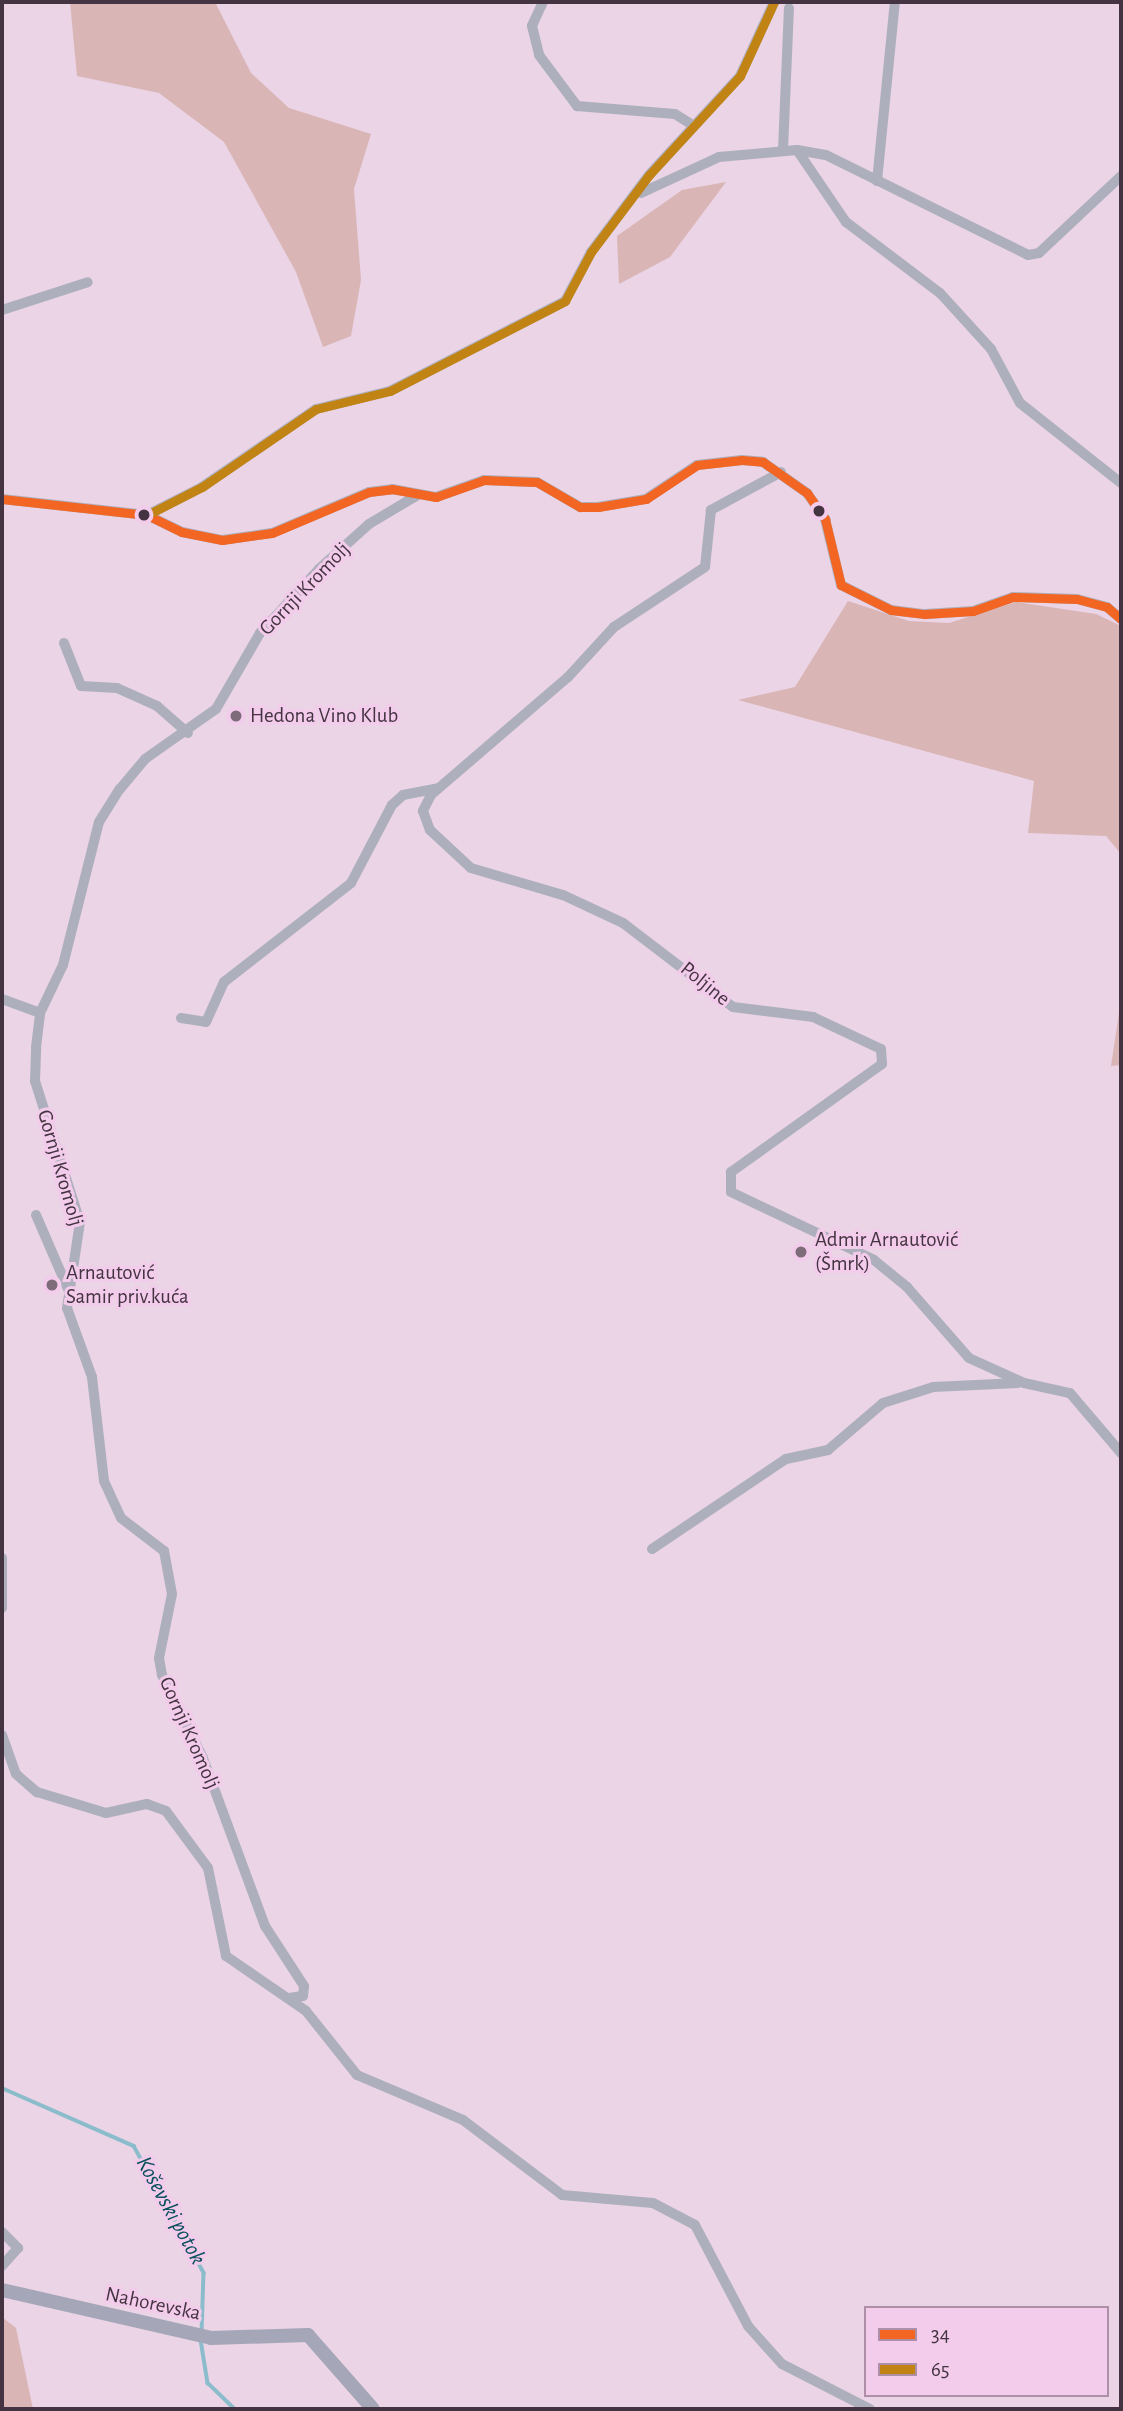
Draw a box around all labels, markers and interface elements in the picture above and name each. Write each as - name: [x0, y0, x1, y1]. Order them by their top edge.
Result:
- unlabelled marker: [812, 504, 826, 518]
- unlabelled marker: [137, 508, 151, 522]
- street label: Gornji Kromolj: [254, 537, 356, 641]
- place label: Hedona Vino Klub: [250, 703, 398, 729]
- marker: Hedona Vino Klub: [228, 708, 244, 724]
- street label: Poljine: [675, 956, 735, 1012]
- street label: Gornji Kromolj: [31, 1107, 89, 1229]
- place label: Admir Arnautović (Šmrk): [815, 1227, 958, 1277]
- marker: Admir Arnautović (Šmrk): [793, 1244, 809, 1260]
- place label: Arnautović Samir priv.kuća: [66, 1260, 189, 1310]
- marker: Arnautović Samir priv.kuća: [44, 1277, 60, 1293]
- street label: Gornji Kromolj: [153, 1673, 225, 1793]
- water label: Koševski potok: [129, 2152, 211, 2270]
- street label: Nahorevska: [103, 2282, 203, 2326]
- legend: [864, 2306, 1109, 2397]
- text: 34: [931, 2324, 950, 2345]
- text: 65: [931, 2359, 950, 2380]

